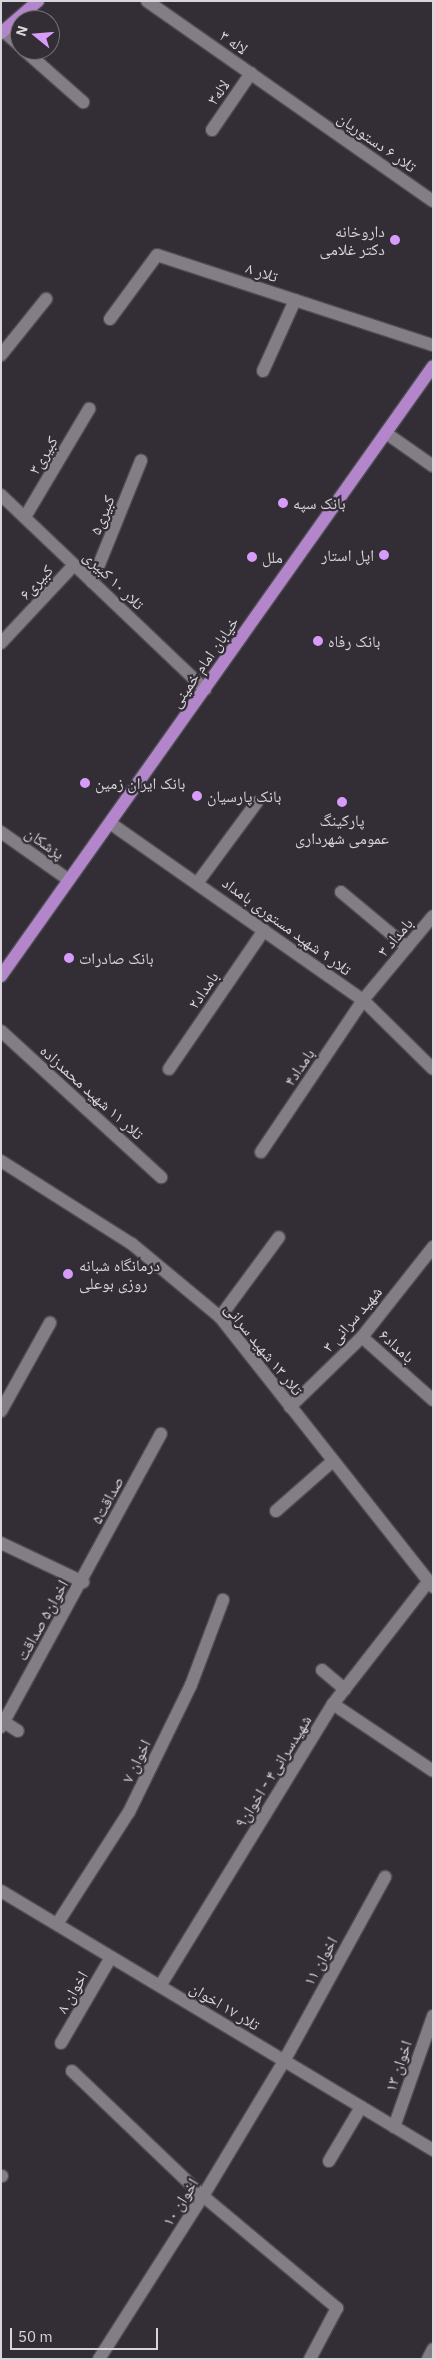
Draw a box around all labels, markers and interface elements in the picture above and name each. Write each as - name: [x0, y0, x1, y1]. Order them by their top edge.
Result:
- north arrow: [10, 10, 60, 60]
- text: N: [12, 23, 32, 38]
- street label: لاله ۳: [216, 26, 252, 58]
- street label: لاله۳: [203, 76, 233, 108]
- street label: تلار ۶ دستوریان: [334, 108, 420, 176]
- place label: داروخانه دکتر غلامی: [320, 221, 385, 259]
- marker: داروخانه دکتر غلامی: [389, 234, 401, 246]
- street label: تلار ۸: [244, 258, 280, 286]
- street label: کبیری۳: [24, 433, 62, 477]
- street label: کبیری۵: [85, 493, 119, 537]
- place label: بانک سپه: [293, 493, 346, 513]
- marker: بانک سپه: [277, 497, 289, 509]
- place label: اپل استار: [321, 545, 374, 565]
- street label: تلار ۱۰ کبیری: [80, 546, 148, 614]
- place label: ملل: [262, 547, 283, 567]
- marker: اپل استار: [378, 549, 390, 561]
- marker: ملل: [246, 551, 258, 563]
- street label: کبیری۶: [15, 561, 57, 603]
- street label: خیابان امام خمینی: [166, 613, 242, 711]
- place label: بانک رفاه: [328, 631, 381, 651]
- marker: بانک رفاه: [312, 635, 324, 647]
- place label: بانک ایران زمین: [95, 773, 185, 793]
- marker: بانک ایران زمین: [79, 777, 91, 789]
- place label: بانک پارسیان: [207, 786, 281, 806]
- marker: بانک پارسیان: [191, 790, 203, 802]
- marker: پارکینگ عمومی شهرداری: [336, 796, 348, 808]
- place label: پارکینگ عمومی شهرداری: [295, 810, 389, 848]
- street label: پزشکان: [22, 823, 68, 863]
- street label: تلار ۹ شهید مستوری بامداد: [219, 873, 355, 979]
- street label: بامداد ۳: [373, 914, 417, 960]
- place label: بانک صادرات: [79, 948, 154, 968]
- marker: بانک صادرات: [63, 952, 75, 964]
- street label: بامداد۲: [184, 968, 222, 1012]
- street label: تلار ۱۱ شهید محمدزاده: [36, 1041, 148, 1143]
- street label: بامداد۴: [280, 1045, 318, 1089]
- place label: درمانگاه شبانه روزی بوعلی: [79, 1255, 160, 1293]
- marker: درمانگاه شبانه روزی بوعلی: [61, 1267, 75, 1281]
- street label: شهید سرانی ۳: [318, 1282, 386, 1356]
- street label: تلار ۱۳ شهید سرانی: [221, 1299, 307, 1399]
- street label: بامداد۶: [375, 1325, 419, 1367]
- street label: صداقت۵: [87, 1473, 127, 1527]
- street label: اخوان۵ صداقت: [12, 1576, 72, 1664]
- street label: شهیدسرانی۴ - اخوان۹: [231, 1711, 315, 1831]
- street label: اخوان ۷: [117, 1736, 155, 1786]
- street label: اخوان ۱۱: [299, 1933, 341, 1989]
- street label: اخوان ۸: [52, 1967, 92, 2017]
- street label: تلار ۱۷ اخوان: [187, 1978, 263, 2034]
- street label: اخوان ۱۳: [380, 2038, 416, 2094]
- street label: اخوان ۱۰: [158, 2175, 202, 2229]
- scale bar: [12, 2318, 160, 2350]
- text: 50 m: [18, 2327, 53, 2346]

